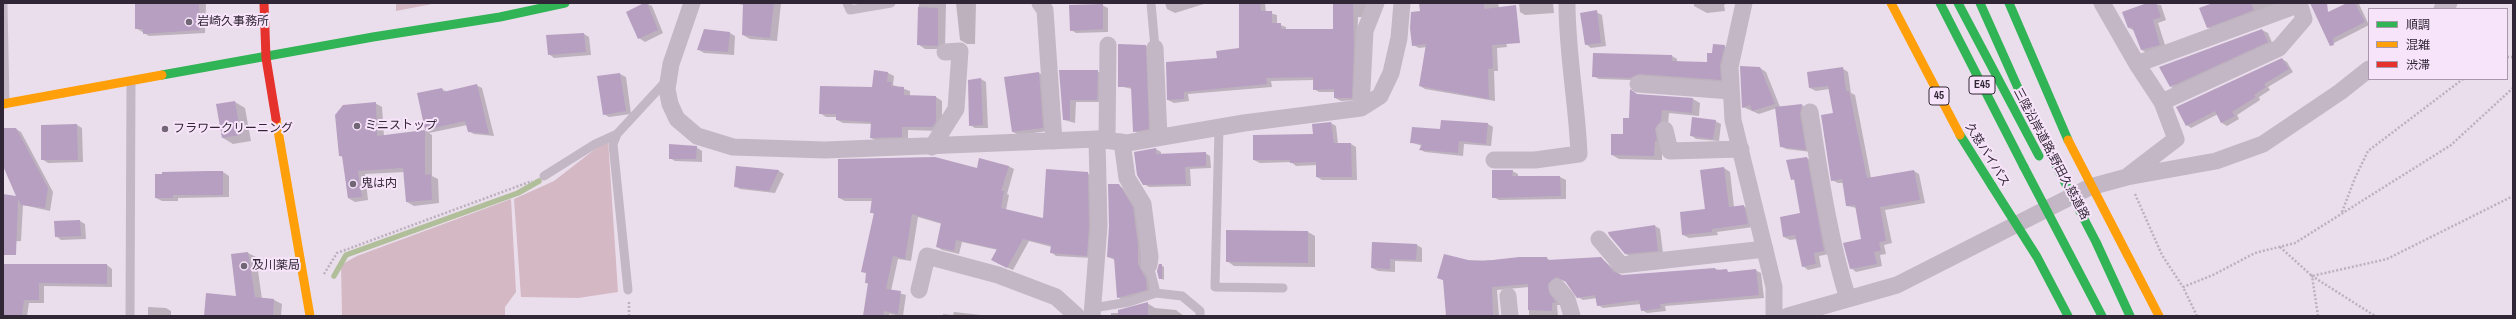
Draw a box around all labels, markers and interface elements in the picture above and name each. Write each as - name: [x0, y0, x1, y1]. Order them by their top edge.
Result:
- legend: [2368, 8, 2508, 80]
- place label: 岩崎久事務所: [197, 15, 269, 29]
- marker: 岩崎久事務所: [184, 17, 194, 27]
- text: 順調: [2406, 17, 2430, 33]
- text: 混雑: [2406, 37, 2430, 53]
- text: 渋滞: [2406, 57, 2430, 73]
- road number: E45: [1969, 76, 1995, 94]
- street label: 三陸沿岸道路;野田久慈道路: [2010, 86, 2092, 222]
- road number: 45: [1929, 87, 1949, 105]
- place label: ミニストップ: [365, 119, 437, 133]
- marker: ミニストップ: [352, 121, 362, 131]
- street label: 久慈バイパス: [1962, 121, 2012, 189]
- place label: フラワークリーニング: [173, 122, 293, 136]
- marker: フラワークリーニング: [160, 124, 170, 134]
- place label: 鬼は内: [361, 177, 397, 191]
- marker: 鬼は内: [348, 179, 358, 189]
- place label: 及川薬局: [252, 259, 300, 273]
- marker: 及川薬局: [239, 261, 249, 271]

